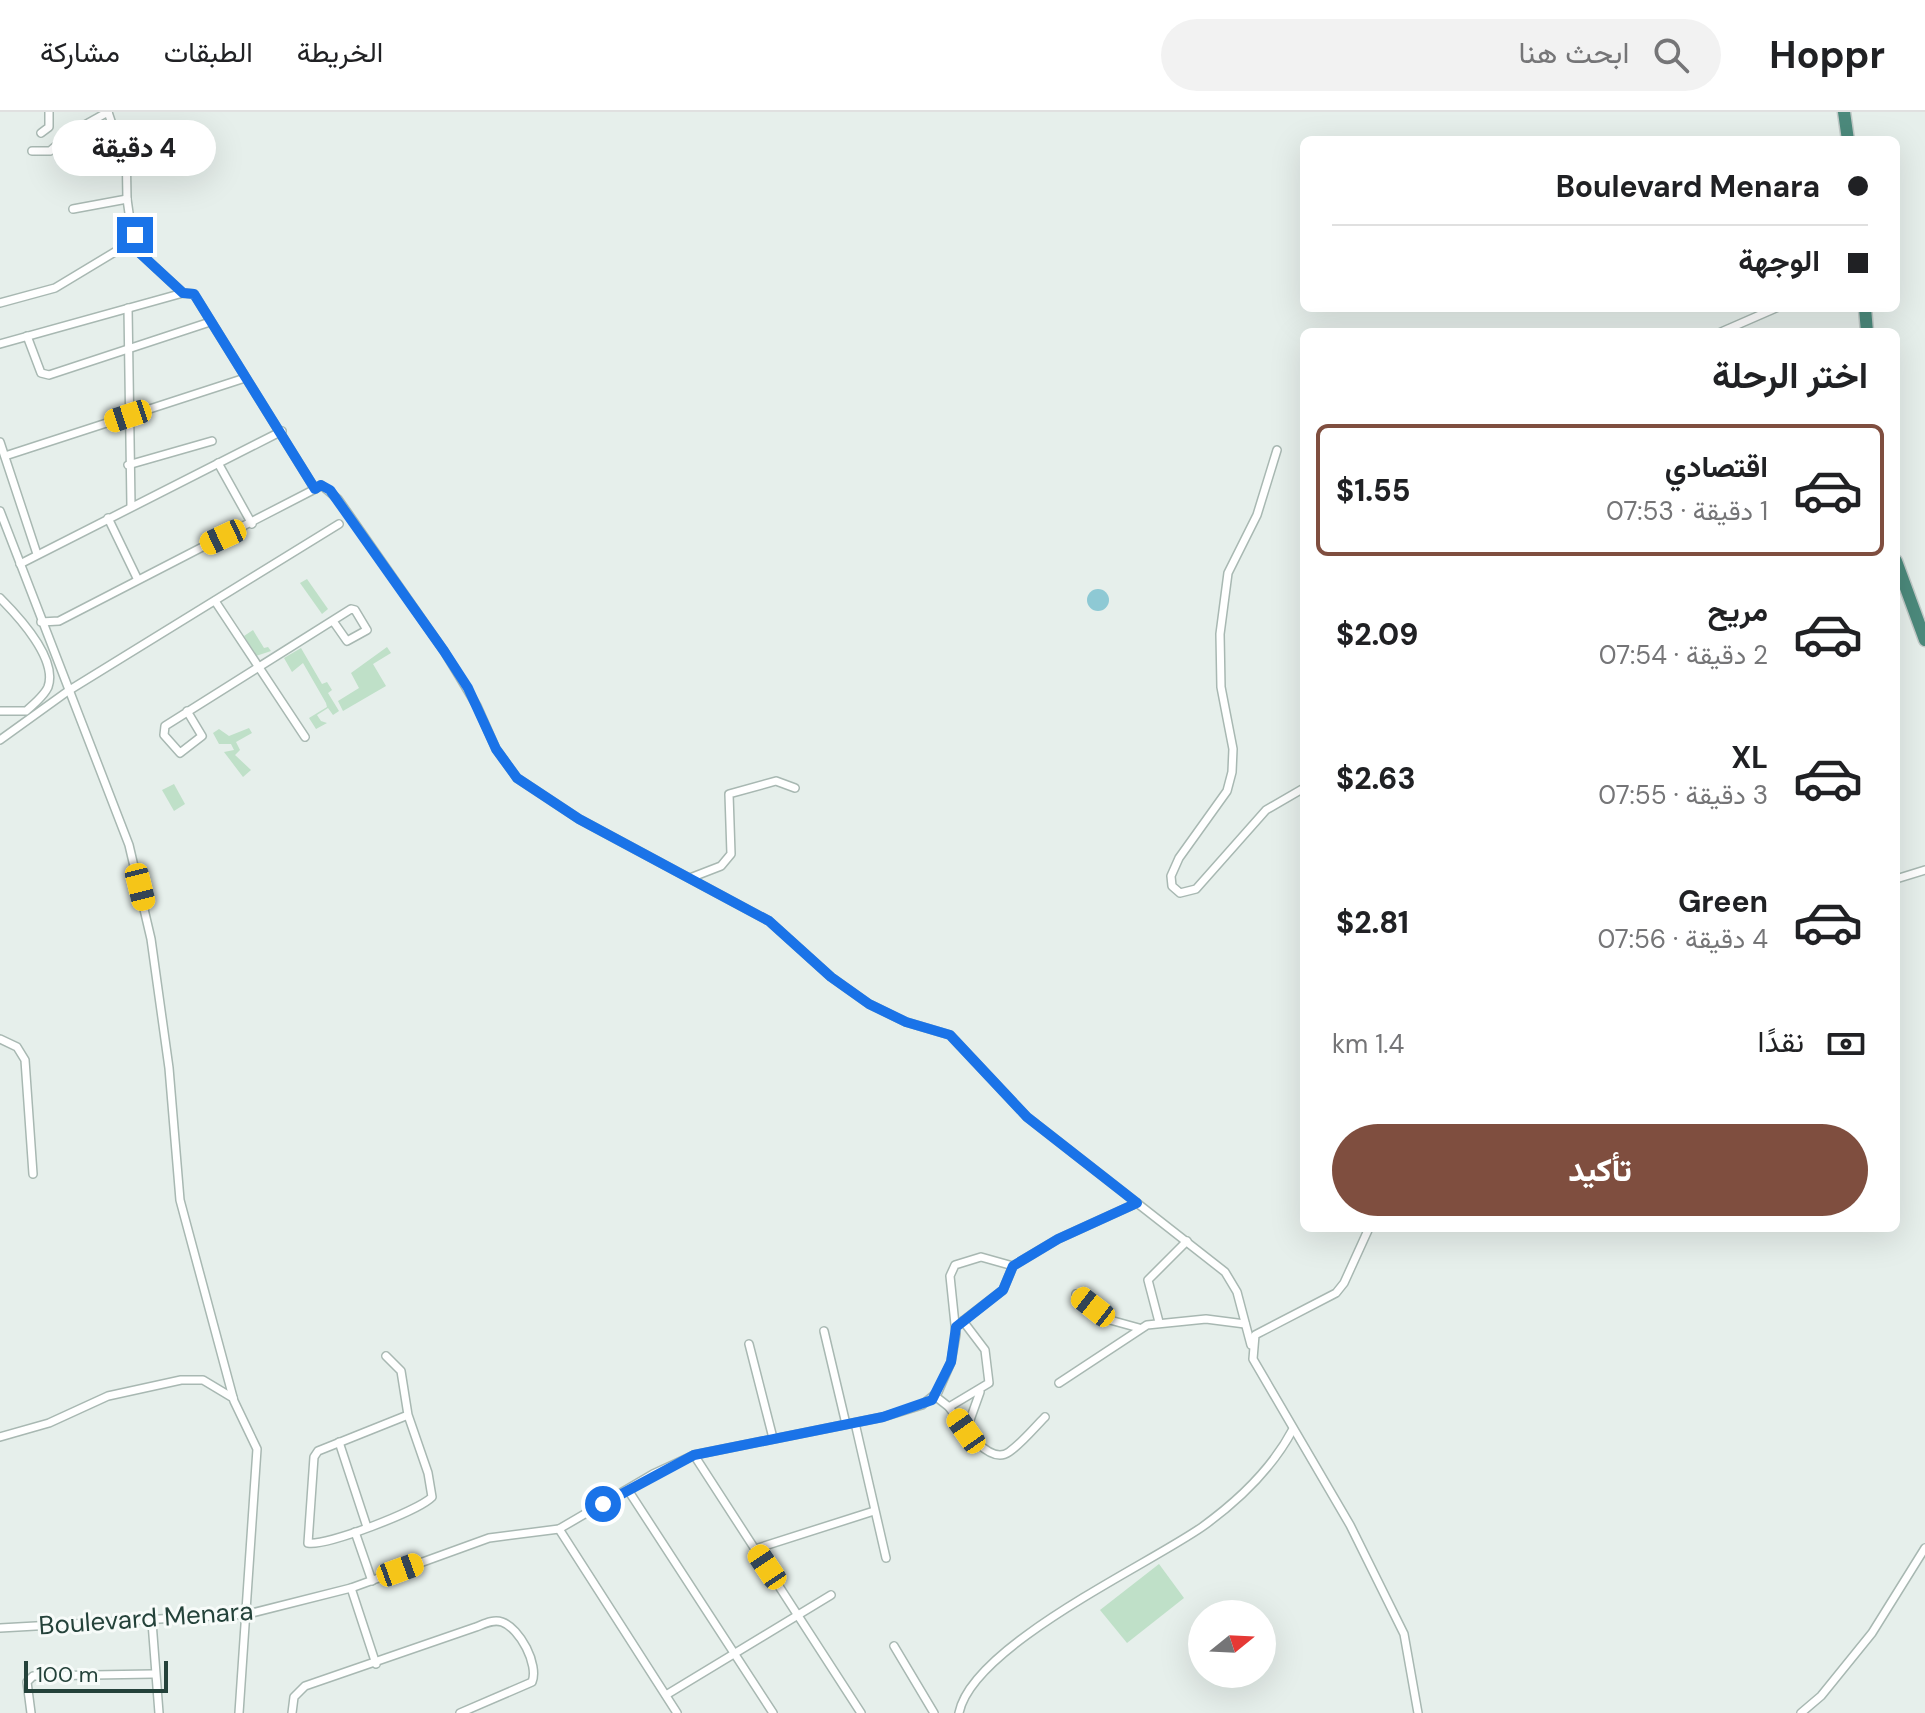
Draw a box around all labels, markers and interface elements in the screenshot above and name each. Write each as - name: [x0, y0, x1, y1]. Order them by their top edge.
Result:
- search box: [1161, 19, 1721, 91]
- text: Hoppr: [1769, 30, 1885, 80]
- text: ابحث هنا: [1518, 33, 1629, 72]
- icon: search: [1649, 33, 1693, 77]
- text: مشاركة: [40, 34, 120, 71]
- text: الطبقات: [164, 34, 253, 71]
- text: الخريطة: [297, 34, 383, 71]
- callout: 4 دقيقة: [53, 119, 217, 175]
- text: 4 دقيقة: [92, 131, 176, 165]
- text: Boulevard Menara: [1556, 167, 1820, 206]
- route end: [117, 217, 153, 253]
- text: الوجهة: [1738, 241, 1820, 280]
- text: اختر الرحلة: [1712, 352, 1868, 399]
- car: [101, 397, 155, 435]
- text: اقتصادي: [1665, 447, 1768, 486]
- icon: car: [1792, 454, 1864, 526]
- text: $1.55: [1336, 471, 1410, 510]
- text: 1 دقيقة · 07:53: [1606, 494, 1768, 528]
- car: [196, 516, 250, 558]
- text: مريح: [1708, 591, 1768, 630]
- icon: car: [1792, 598, 1864, 670]
- text: $2.09: [1336, 615, 1418, 654]
- text: 2 دقيقة · 07:54: [1599, 638, 1768, 672]
- text: XL: [1731, 738, 1768, 777]
- icon: car: [1792, 742, 1864, 814]
- text: $2.63: [1336, 759, 1416, 798]
- text: 3 دقيقة · 07:55: [1598, 778, 1768, 812]
- car: [123, 861, 157, 913]
- text: Green: [1678, 882, 1768, 921]
- icon: car: [1792, 886, 1864, 958]
- text: $2.81: [1336, 903, 1409, 942]
- text: 4 دقيقة · 07:56: [1597, 922, 1768, 956]
- text: نقدًا: [1758, 1022, 1804, 1061]
- icon: cash: [1824, 1022, 1868, 1066]
- text: 1.4 km: [1332, 1027, 1404, 1061]
- button: تأكيد: [1332, 1124, 1868, 1216]
- car: [1067, 1283, 1119, 1331]
- car: [942, 1404, 990, 1458]
- route start: [585, 1486, 621, 1522]
- car: [744, 1540, 790, 1594]
- car: [373, 1551, 427, 1589]
- street label: Boulevard Menara: [38, 1594, 254, 1642]
- north arrow: [1188, 1600, 1276, 1688]
- map controls: [1188, 1600, 1276, 1688]
- scale bar: [24, 1657, 168, 1693]
- text: 100 m: [36, 1660, 98, 1689]

